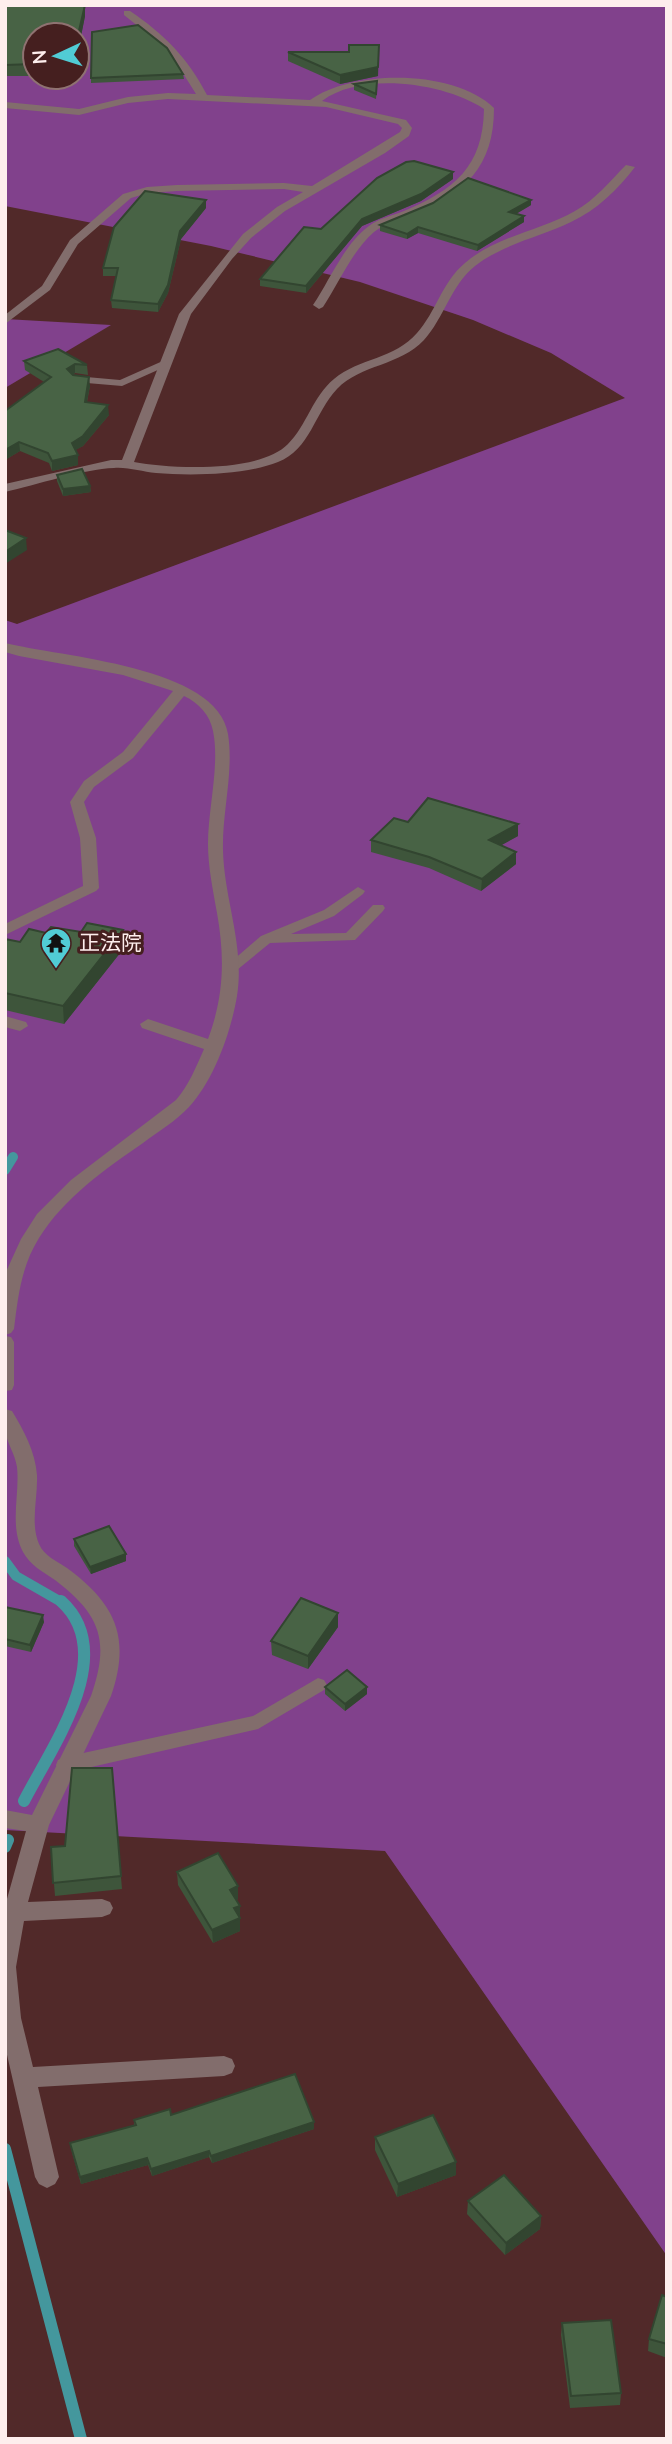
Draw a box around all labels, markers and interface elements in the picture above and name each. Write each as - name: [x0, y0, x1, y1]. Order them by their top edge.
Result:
- north arrow: [21, 21, 91, 91]
- text: N: [27, 49, 54, 65]
- temple icon: 正法院: [39, 926, 73, 970]
- place label: 正法院: [79, 929, 142, 957]

